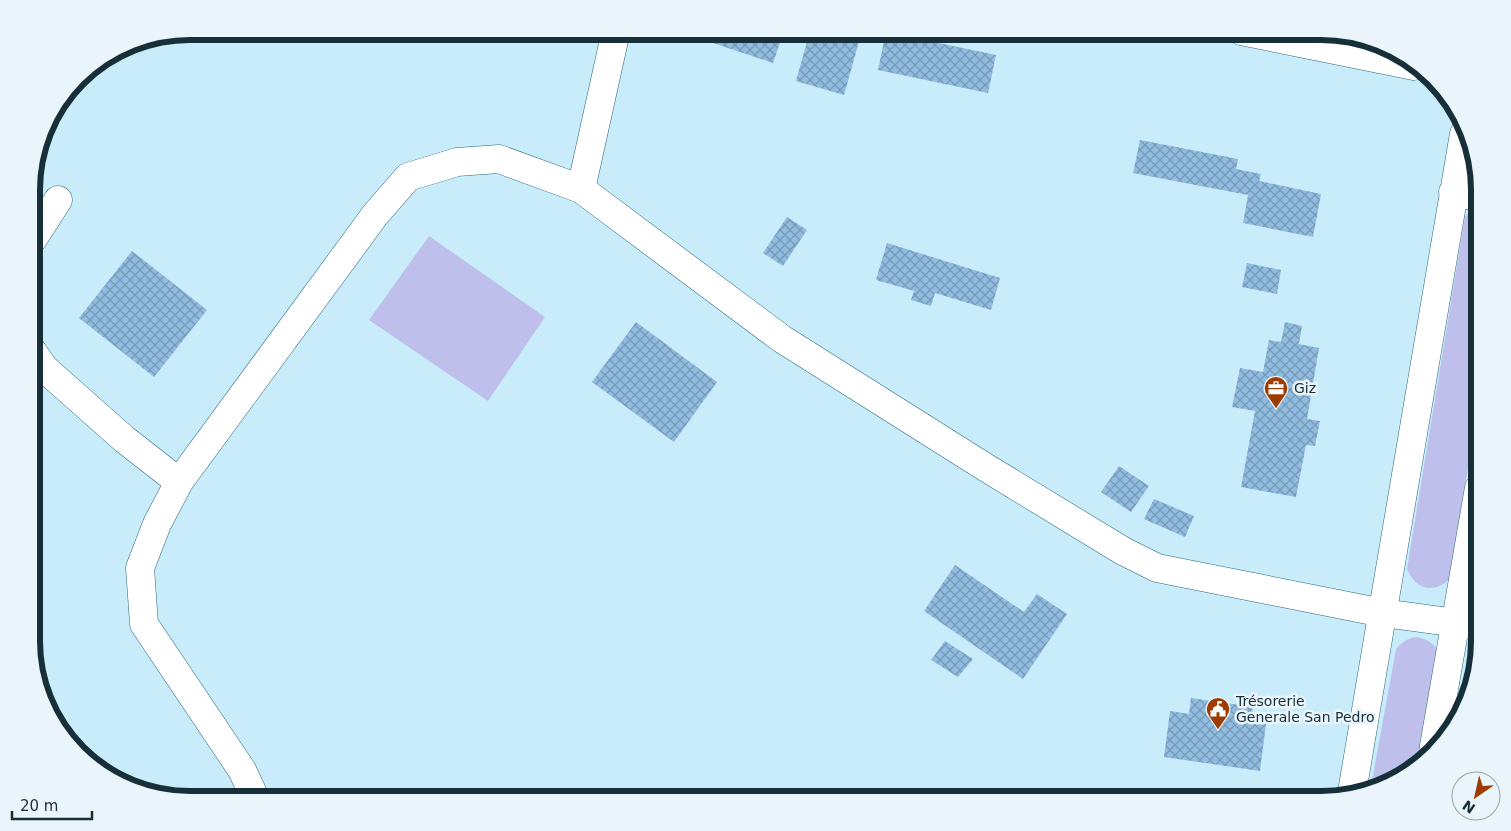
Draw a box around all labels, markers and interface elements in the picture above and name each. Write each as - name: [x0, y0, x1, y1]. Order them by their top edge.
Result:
- office icon: Giz: [1263, 375, 1289, 409]
- place label: Giz: [1294, 380, 1316, 396]
- place label: Trésorerie Generale San Pedro: [1235, 693, 1374, 725]
- public building icon: Trésorerie Generale San Pedro: [1205, 696, 1231, 730]
- north arrow: [1451, 771, 1501, 821]
- scale bar: [12, 788, 92, 820]
- text: 20 m: [20, 797, 58, 815]
- text: N: [1459, 797, 1478, 817]

